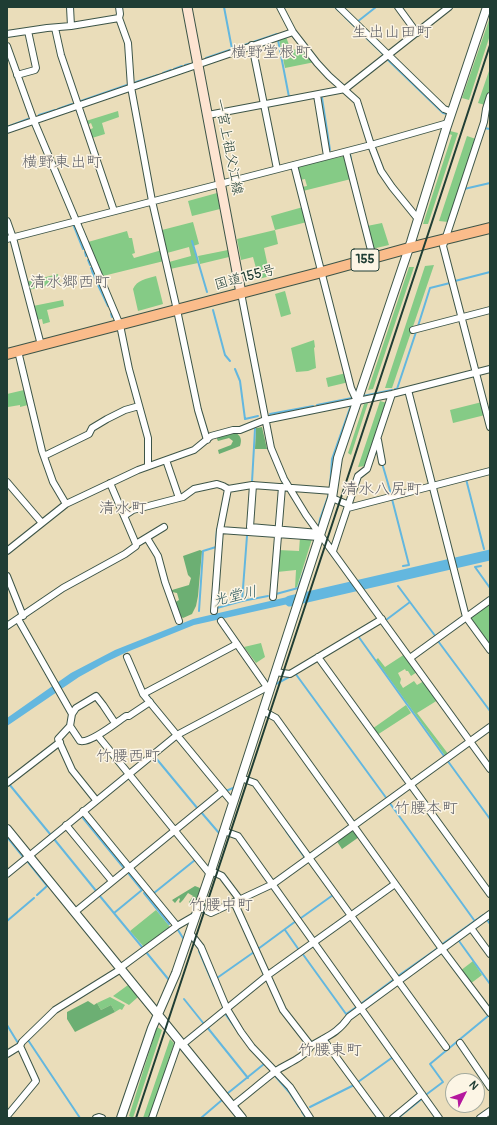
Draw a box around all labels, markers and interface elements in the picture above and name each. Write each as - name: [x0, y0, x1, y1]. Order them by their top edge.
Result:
- district label: 生出山田町: [352, 23, 432, 43]
- district label: 横野堂根町: [231, 43, 311, 63]
- street label: 一宮上祖父江線: [210, 97, 246, 197]
- district label: 横野東出町: [22, 153, 102, 173]
- road number: 155: [351, 249, 379, 271]
- street label: 国道155号: [213, 262, 277, 294]
- district label: 清水郷西町: [30, 273, 110, 293]
- district label: 清水八尻町: [342, 480, 422, 500]
- district label: 清水町: [99, 499, 147, 519]
- water label: 光堂川: [211, 583, 259, 611]
- district label: 竹腰西町: [96, 747, 160, 767]
- district label: 竹腰本町: [394, 799, 458, 819]
- district label: 竹腰中町: [189, 896, 253, 916]
- district label: 竹腰東町: [298, 1041, 362, 1061]
- north arrow: [445, 1073, 485, 1113]
- text: N: [466, 1078, 481, 1092]

